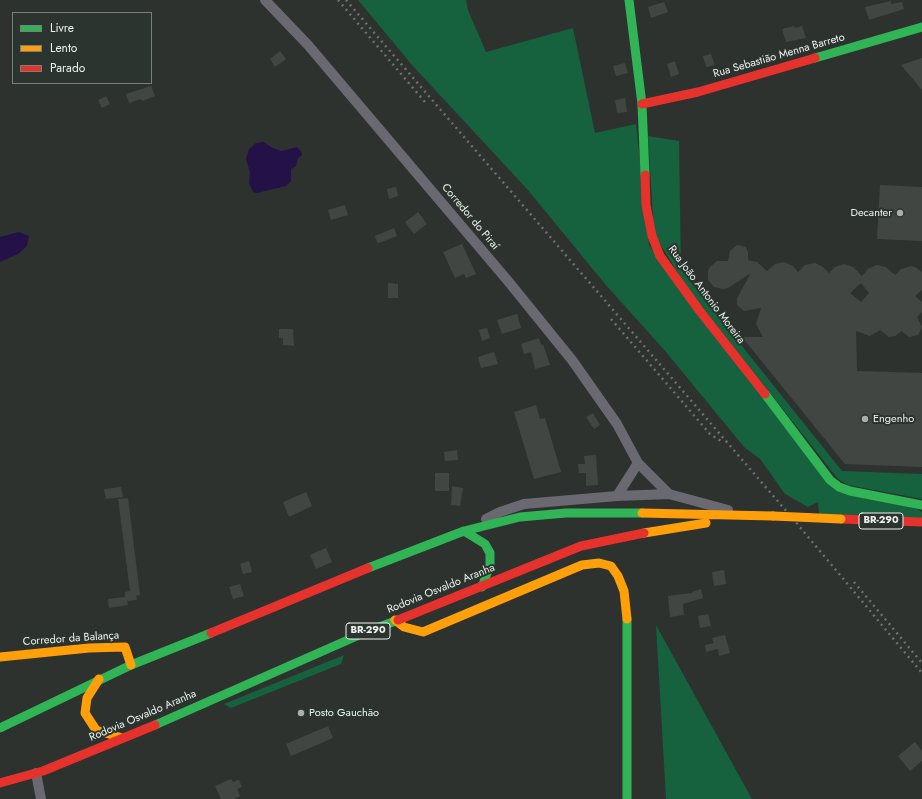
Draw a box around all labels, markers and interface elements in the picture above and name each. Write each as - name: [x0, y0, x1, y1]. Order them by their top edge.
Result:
- legend: [12, 12, 152, 84]
- text: Livre: [50, 19, 74, 37]
- street label: Rua Sebastião Menna Barreto: [712, 31, 846, 81]
- text: Lento: [50, 39, 77, 57]
- text: Parado: [50, 59, 85, 77]
- street label: Corredor do Piraí: [438, 181, 502, 253]
- place label: Decanter: [850, 206, 892, 220]
- marker: Decanter: [895, 208, 905, 218]
- street label: Rua João Antonio Moreira: [665, 243, 747, 347]
- place label: Engenho: [873, 412, 914, 426]
- marker: Engenho: [860, 414, 870, 424]
- road number: BR-290: [859, 513, 903, 529]
- street label: Rodovia Osvaldo Aranha: [385, 561, 497, 617]
- road number: BR-290: [346, 623, 390, 639]
- street label: Corredor da Balança: [22, 629, 120, 649]
- street label: Rodovia Osvaldo Aranha: [87, 687, 199, 745]
- place label: Posto Gauchão: [309, 706, 379, 720]
- marker: Posto Gauchão: [296, 708, 306, 718]

